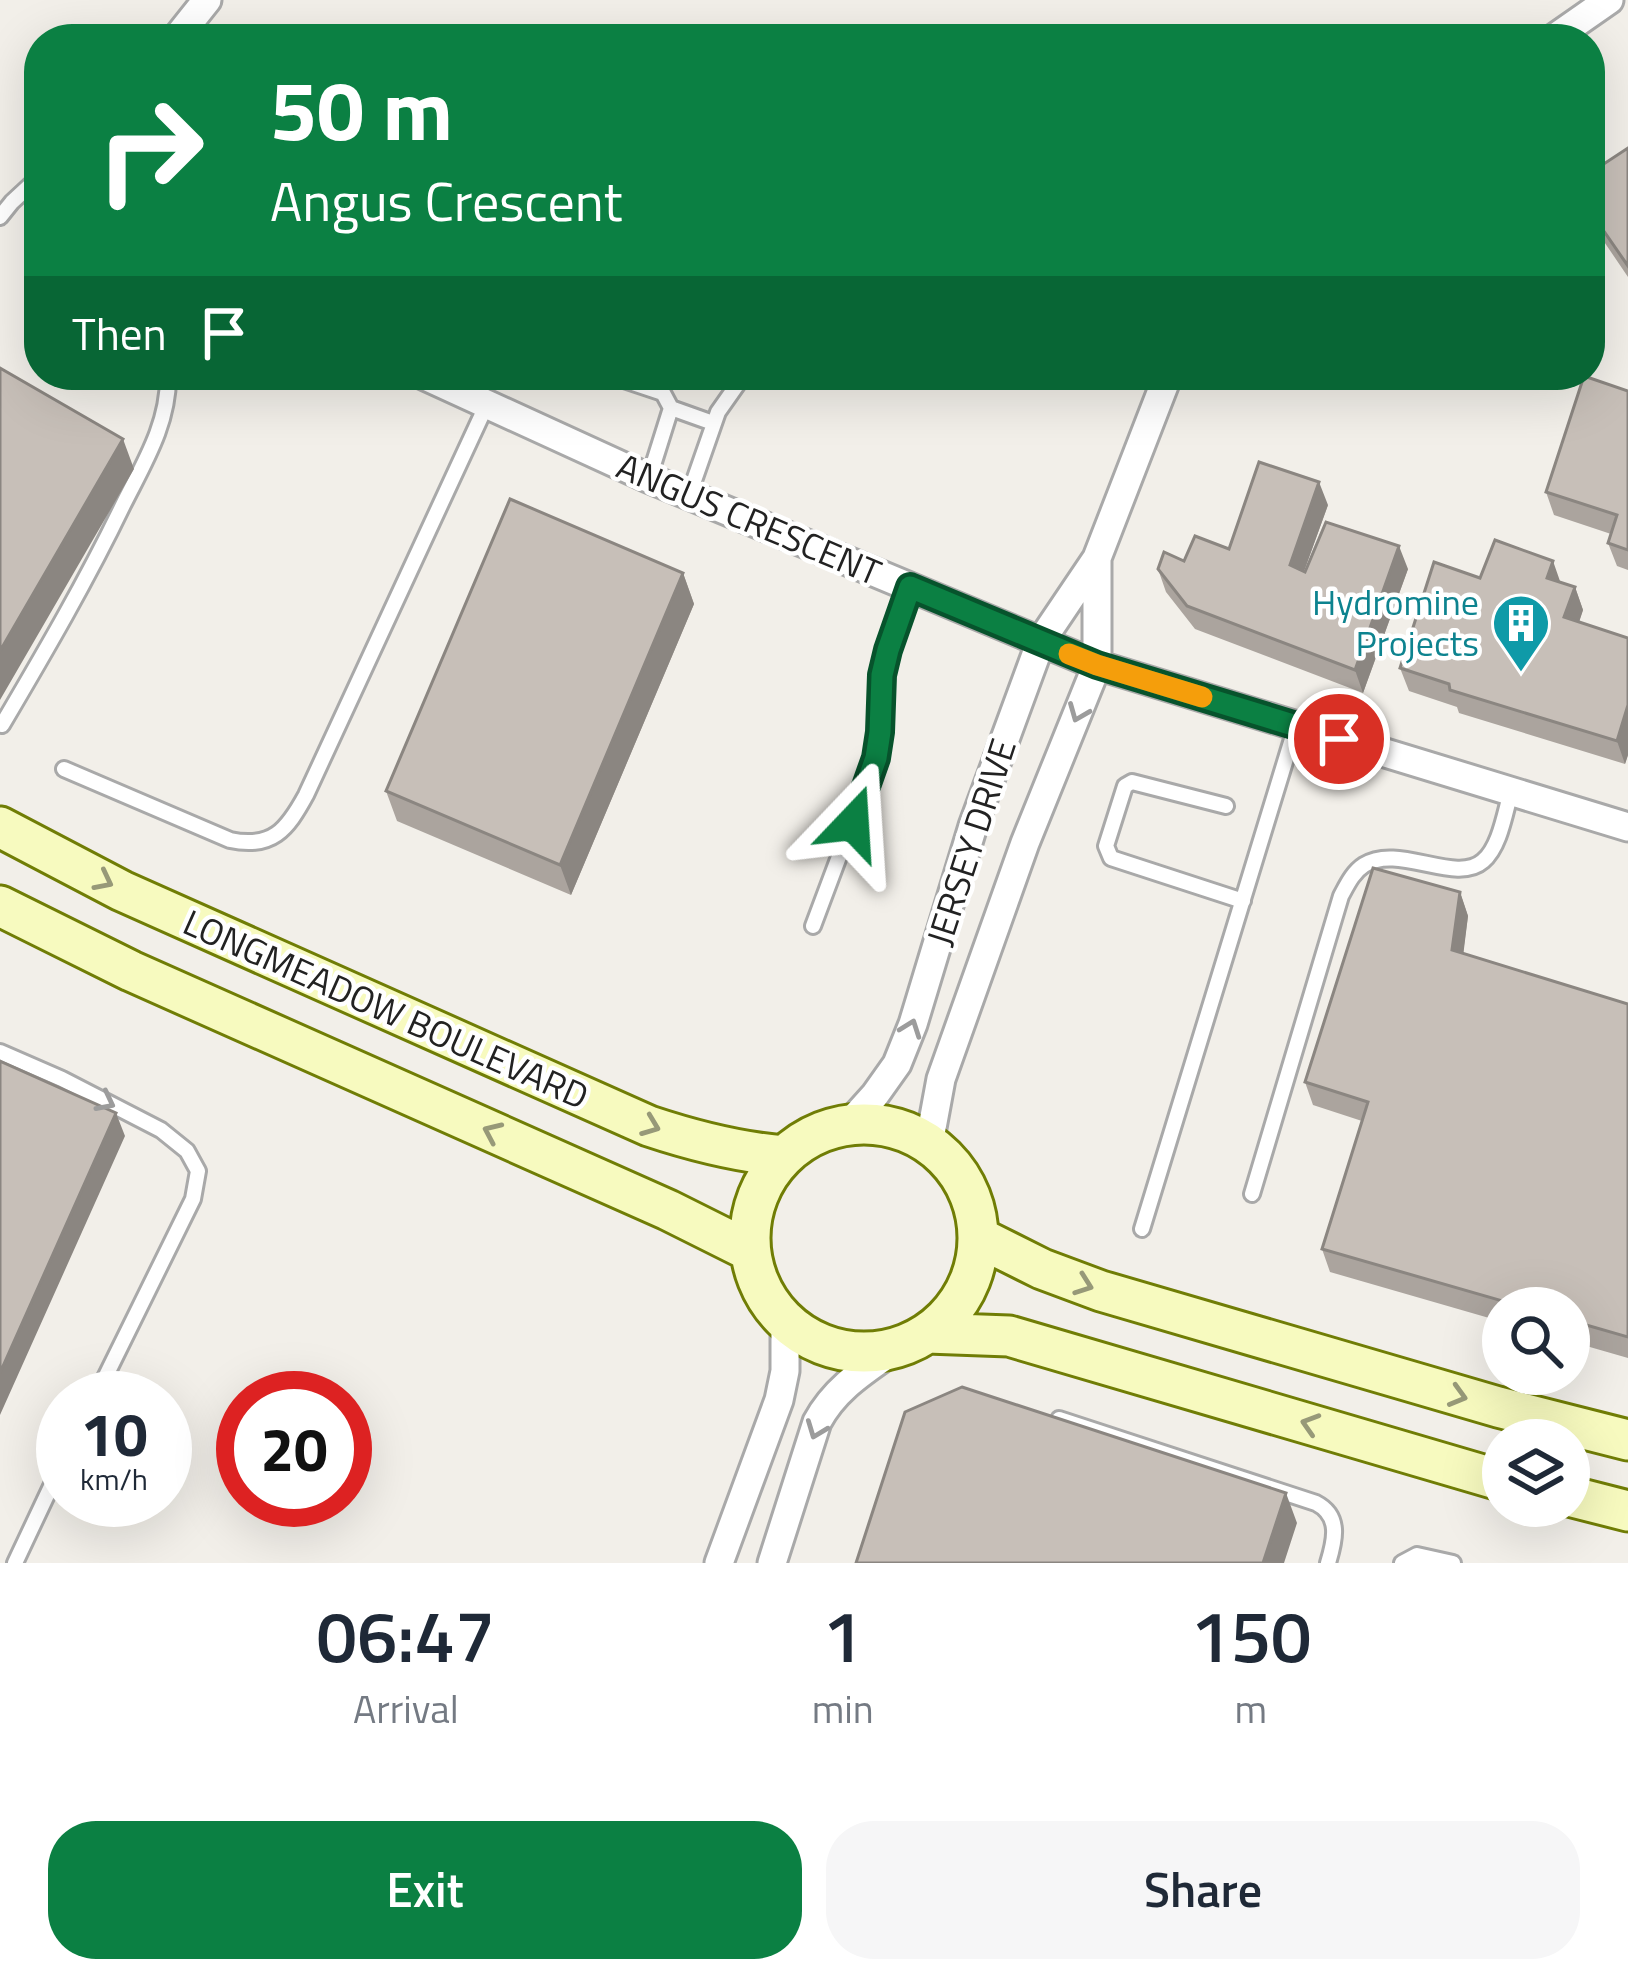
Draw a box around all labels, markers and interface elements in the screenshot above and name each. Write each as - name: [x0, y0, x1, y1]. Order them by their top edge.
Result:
- text: 50 m: [270, 45, 453, 173]
- icon: right: [72, 72, 228, 228]
- text: Angus Crescent: [270, 160, 623, 242]
- text: Then: [72, 299, 167, 367]
- icon: arrive: [191, 300, 257, 366]
- street label: ANGUS CRESCENT: [608, 438, 890, 599]
- place label: Hydromine Projects: [1312, 574, 1479, 670]
- building icon: Hydromine Projects: [1490, 592, 1552, 674]
- pin: [1288, 688, 1390, 790]
- one-way arrow: [1068, 701, 1092, 722]
- icon: arrive: [1306, 706, 1372, 772]
- street label: JERSEY DRIVE: [911, 731, 1030, 952]
- position arrow: [790, 760, 916, 886]
- one-way arrow: [91, 867, 113, 890]
- street label: LONGMEADOW BOULEVARD: [175, 894, 598, 1123]
- one-way arrow: [896, 1019, 921, 1040]
- one-way arrow: [93, 1087, 115, 1110]
- one-way arrow: [640, 1111, 661, 1136]
- one-way arrow: [482, 1122, 504, 1146]
- one-way arrow: [1073, 1270, 1094, 1295]
- map controls: [1482, 1287, 1590, 1527]
- button: search: [1482, 1287, 1590, 1395]
- speed limit sign: 20: [216, 1371, 372, 1527]
- one-way arrow: [1447, 1382, 1468, 1407]
- text: 10: [80, 1388, 148, 1479]
- one-way arrow: [1300, 1413, 1321, 1438]
- one-way arrow: [805, 1419, 830, 1440]
- button: layers: [1482, 1419, 1590, 1527]
- text: km/h: [80, 1456, 148, 1502]
- text: 06:47: [317, 1580, 495, 1690]
- text: 1: [823, 1580, 863, 1690]
- text: 150: [1190, 1580, 1311, 1690]
- text: Arrival: [353, 1679, 459, 1738]
- text: min: [812, 1679, 874, 1738]
- text: m: [1235, 1679, 1267, 1738]
- button: Exit: [48, 1821, 802, 1959]
- button: Share: [826, 1821, 1580, 1959]

